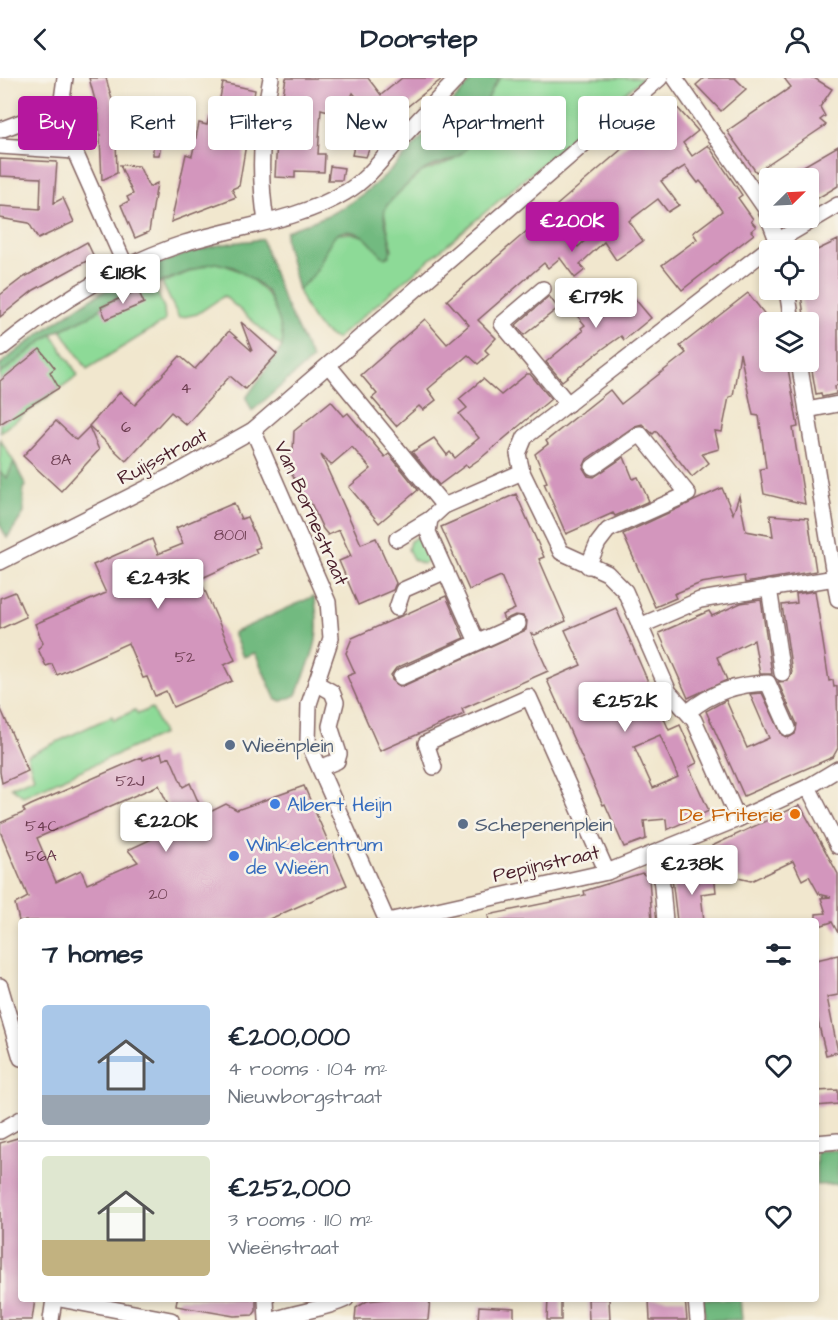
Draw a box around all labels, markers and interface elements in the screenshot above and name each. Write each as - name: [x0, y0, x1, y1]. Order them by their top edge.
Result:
- text: Doorstep: [361, 20, 477, 58]
- icon: back: [24, 23, 57, 56]
- icon: person: [781, 23, 814, 56]
- chip: Buy: [18, 96, 97, 150]
- chip: Rent: [109, 96, 196, 150]
- chip: Filters: [208, 96, 313, 150]
- chip: New: [325, 96, 409, 150]
- chip: Apartment: [421, 96, 566, 150]
- chip: House: [578, 96, 677, 150]
- north arrow: [759, 168, 819, 228]
- map controls: [759, 168, 819, 372]
- pin: €200K: [530, 202, 614, 253]
- text: €200K: [540, 207, 604, 235]
- button: locate: [759, 240, 819, 300]
- pin: €118K: [81, 254, 165, 305]
- text: €118K: [100, 259, 146, 287]
- pin: €179K: [554, 278, 638, 329]
- text: €179K: [569, 283, 623, 311]
- button: layers: [759, 312, 819, 372]
- house number: 4: [181, 377, 192, 399]
- house number: 6: [121, 416, 131, 438]
- street label: Ruijsstraat: [112, 421, 213, 492]
- street label: Van Bornestraat: [267, 437, 356, 590]
- house number: 8A: [51, 449, 71, 471]
- house number: 8001: [214, 524, 246, 546]
- pin: €243K: [116, 559, 200, 610]
- text: €243K: [126, 564, 190, 592]
- house number: 52: [175, 646, 195, 668]
- pin: €252K: [583, 682, 667, 733]
- text: €252K: [592, 687, 658, 715]
- place label: Wieënplein: [242, 732, 334, 760]
- marker: Wieënplein: [223, 738, 237, 752]
- house number: 52J: [116, 770, 145, 792]
- place label: Albert Heijn: [287, 791, 392, 819]
- marker: Albert Heijn: [268, 797, 282, 811]
- place label: De Friterie: [680, 801, 783, 829]
- pin: €220K: [124, 802, 208, 853]
- text: €220K: [134, 807, 198, 835]
- marker: De Friterie: [788, 807, 802, 821]
- place label: Schepenenplein: [475, 811, 612, 839]
- house number: 54C: [25, 815, 59, 837]
- marker: Schepenenplein: [456, 817, 470, 831]
- place label: Winkelcentrum de Wieën: [246, 831, 383, 882]
- street label: Pepijnstraat: [490, 838, 602, 890]
- house number: 56A: [25, 845, 57, 867]
- pin: €238K: [650, 845, 734, 896]
- marker: Winkelcentrum de Wieën: [227, 849, 241, 863]
- text: €238K: [661, 850, 723, 878]
- house number: 20: [148, 883, 168, 905]
- text: 7 homes: [42, 936, 143, 972]
- icon: filters: [762, 938, 795, 971]
- text: €200,000: [228, 1019, 350, 1055]
- icon: home: [90, 1029, 162, 1101]
- icon: heart: [762, 1049, 795, 1082]
- text: 4 rooms · 104 m²: [228, 1055, 387, 1083]
- text: Nieuwborgstraat: [228, 1083, 382, 1111]
- text: €252,000: [228, 1170, 351, 1206]
- icon: home: [90, 1180, 162, 1252]
- icon: heart: [762, 1200, 795, 1233]
- text: 3 rooms · 110 m²: [228, 1206, 373, 1234]
- text: Wieënstraat: [228, 1234, 339, 1262]

